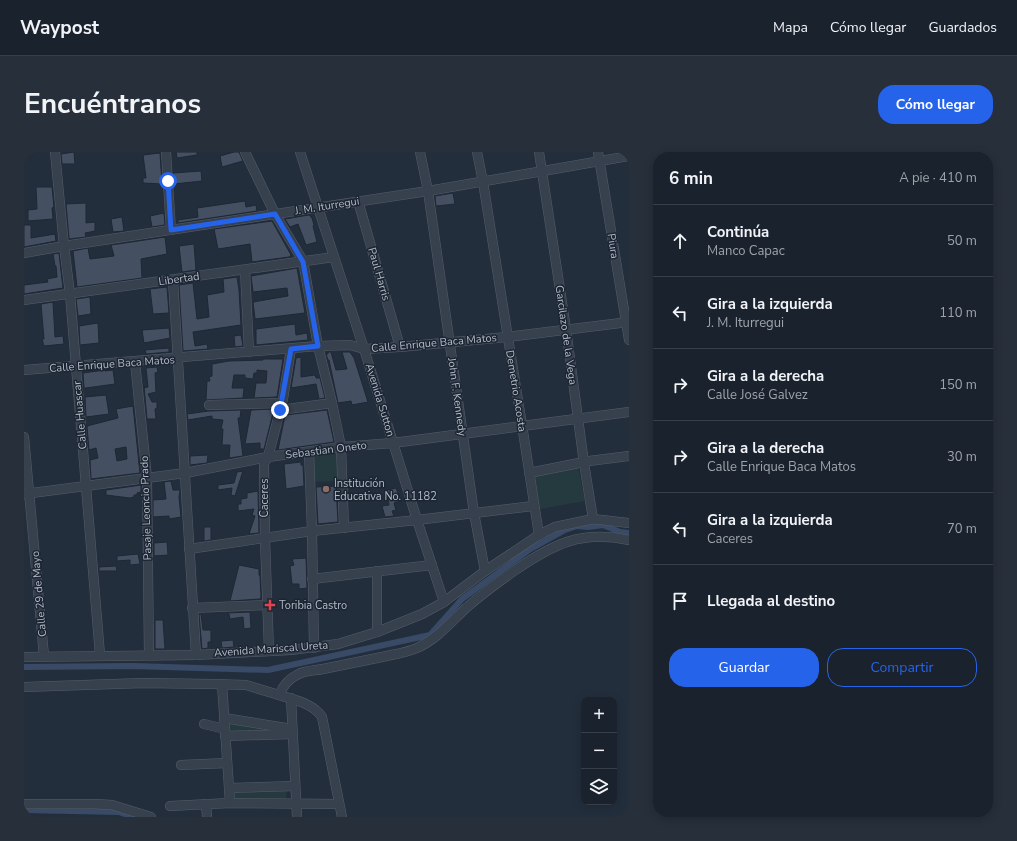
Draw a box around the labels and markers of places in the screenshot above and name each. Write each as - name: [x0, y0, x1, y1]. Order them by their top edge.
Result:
- place label: Institución Educativa No. 11182: [334, 476, 437, 504]
- marker: Institución Educativa No. 11182: [321, 484, 331, 494]
- place label: Toribia Castro: [279, 598, 347, 613]
- marker: Toribia Castro: [264, 599, 276, 611]

